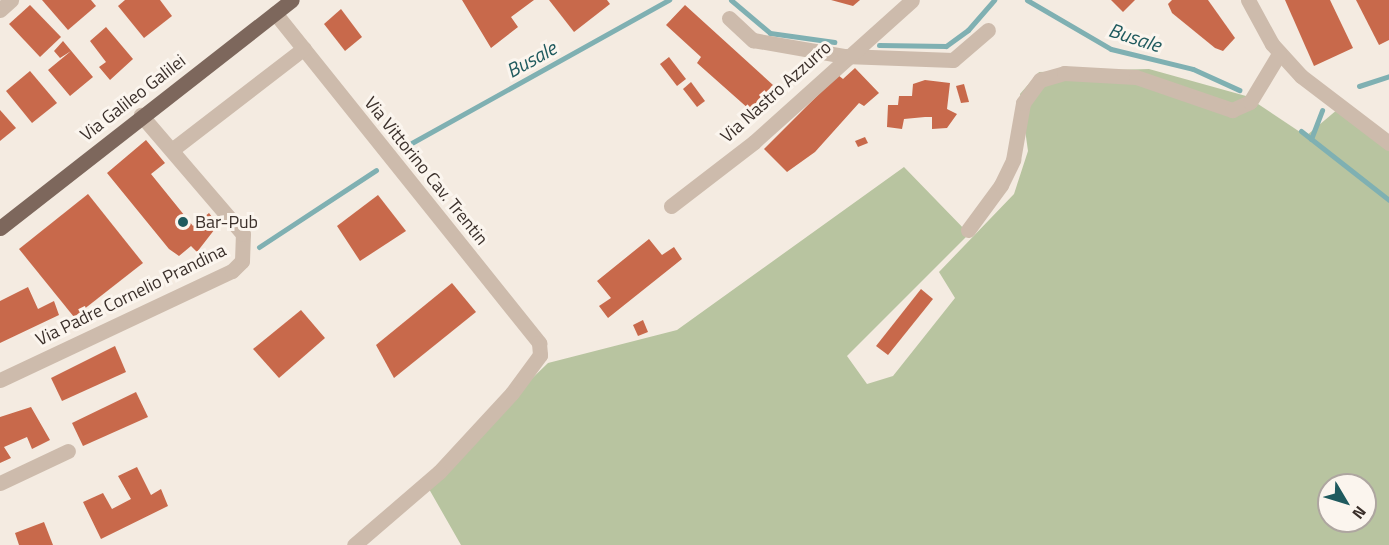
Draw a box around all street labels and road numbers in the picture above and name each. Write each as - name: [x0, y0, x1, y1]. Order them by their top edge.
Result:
- street label: Via Nastro Azzurro: [716, 37, 836, 147]
- street label: Via Galileo Galilei: [76, 50, 190, 146]
- street label: Via Vittorino Cav. Trentin: [360, 93, 492, 249]
- street label: Via Padre Cornelio Prandina: [32, 239, 230, 351]

